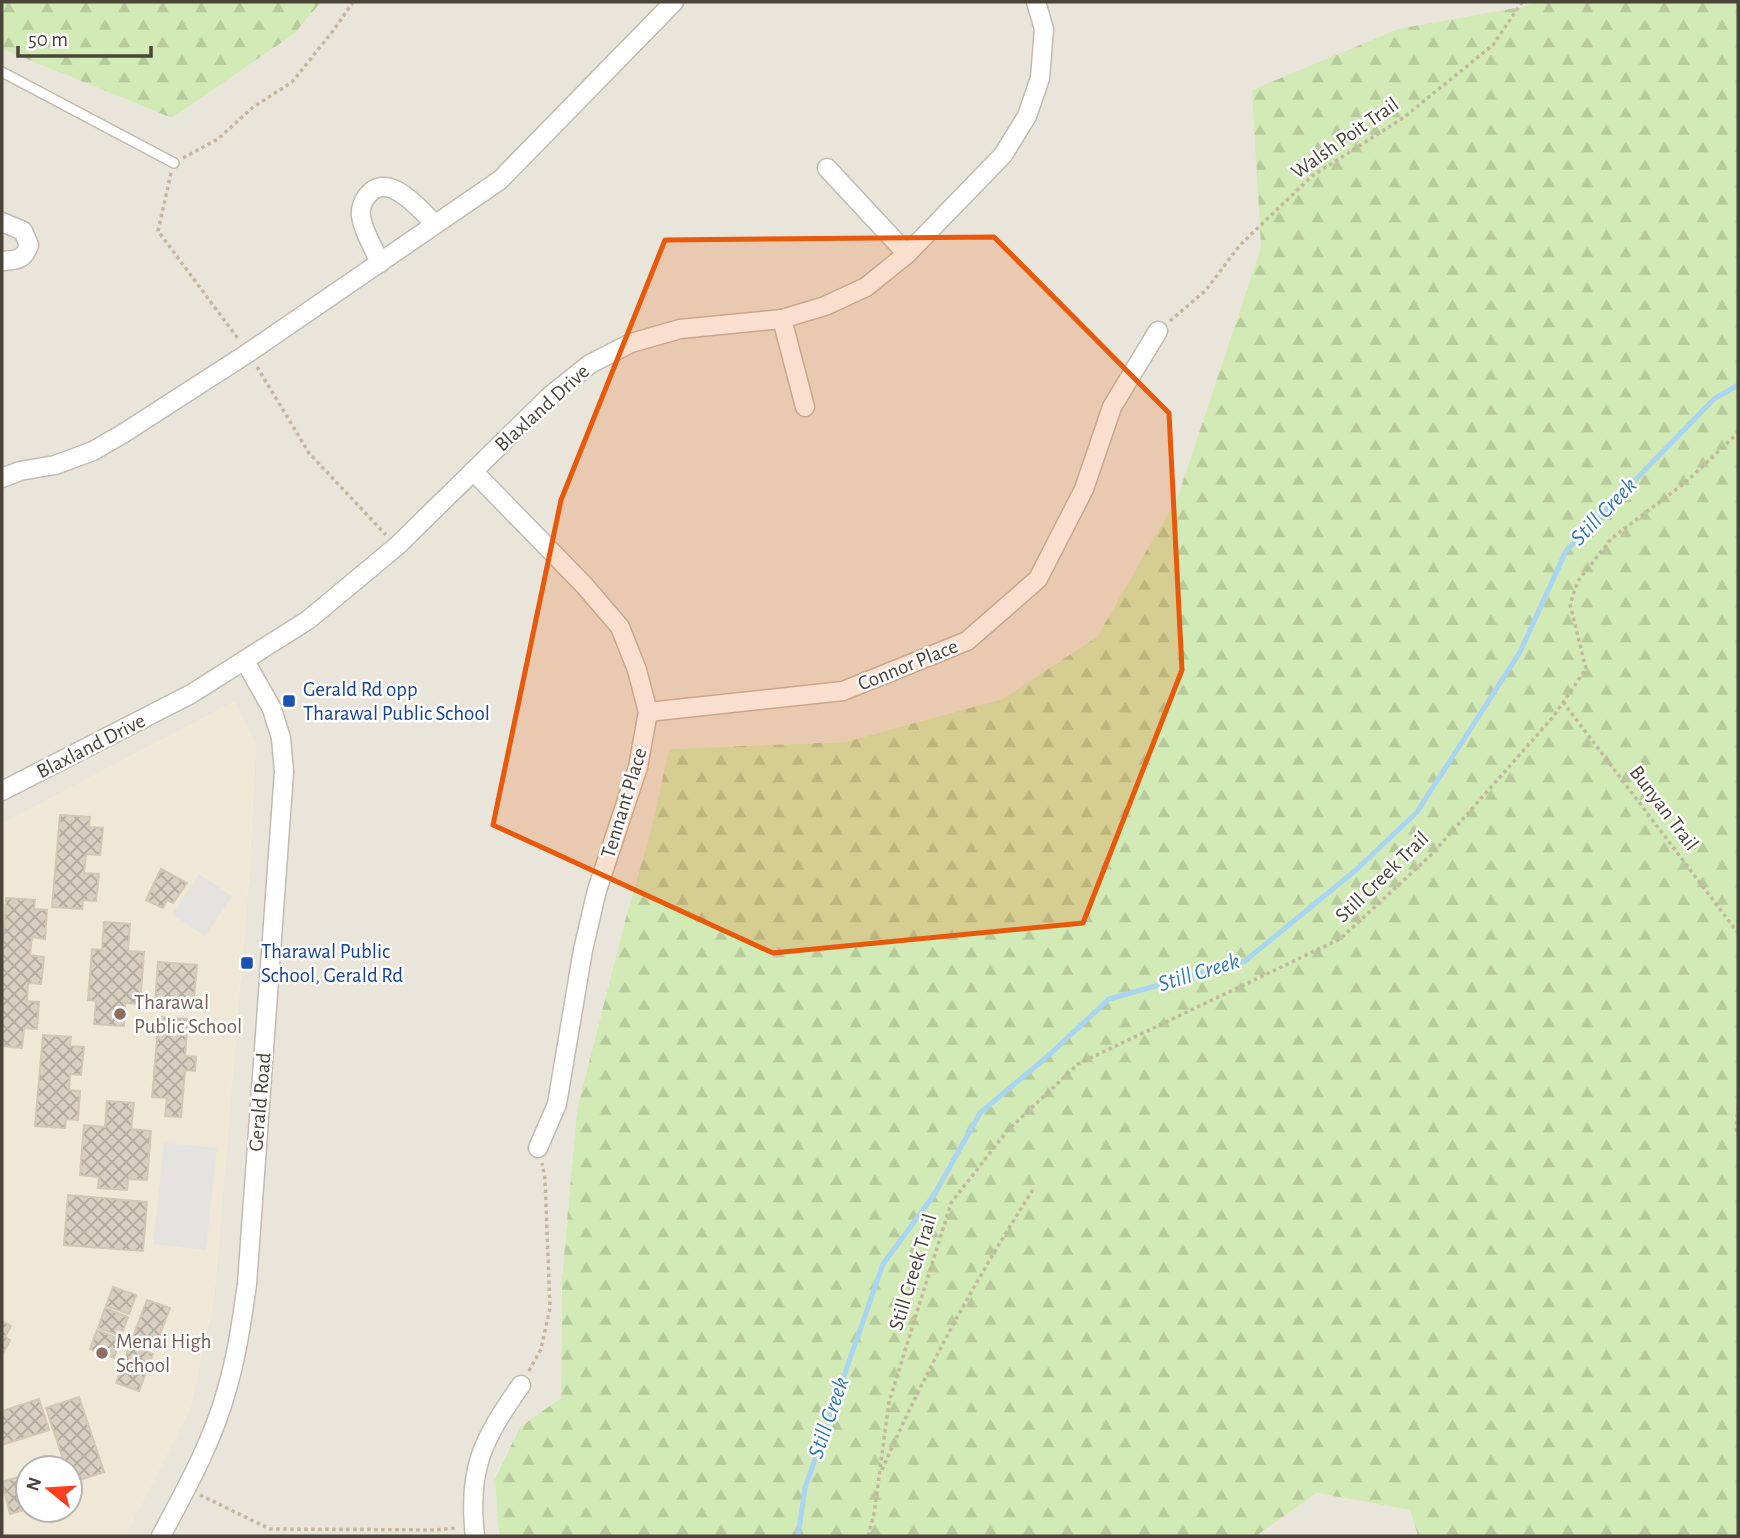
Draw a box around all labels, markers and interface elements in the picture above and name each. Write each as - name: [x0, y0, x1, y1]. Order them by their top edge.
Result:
- scale bar: [18, 14, 150, 58]
- text: 50 m: [28, 29, 68, 50]
- street label: Walsh Poit Trail: [1287, 93, 1403, 183]
- street label: Blaxland Drive: [491, 360, 593, 456]
- water label: Still Creek: [1566, 473, 1642, 550]
- street label: Connor Place: [855, 635, 961, 695]
- place label: Gerald Rd opp Tharawal Public School: [303, 679, 490, 724]
- marker: Gerald Rd opp Tharawal Public School: [281, 693, 297, 709]
- street label: Blaxland Drive: [33, 710, 149, 782]
- street label: Tennant Place: [597, 745, 651, 861]
- street label: Bunyan Trail: [1625, 762, 1703, 854]
- street label: Still Creek Trail: [1331, 828, 1433, 926]
- place label: Tharawal Public School, Gerald Rd: [261, 941, 403, 986]
- water label: Still Creek: [1155, 950, 1243, 996]
- marker: Tharawal Public School, Gerald Rd: [239, 955, 255, 971]
- place label: Tharawal Public School: [134, 992, 242, 1037]
- marker: Tharawal Public School: [112, 1006, 128, 1022]
- street label: Gerald Road: [245, 1051, 275, 1152]
- street label: Still Creek Trail: [885, 1211, 941, 1333]
- place label: Menai High School: [116, 1331, 212, 1376]
- marker: Menai High School: [94, 1345, 110, 1361]
- water label: Still Creek: [804, 1374, 854, 1462]
- north arrow: [14, 1454, 84, 1524]
- text: N: [23, 1475, 45, 1493]

